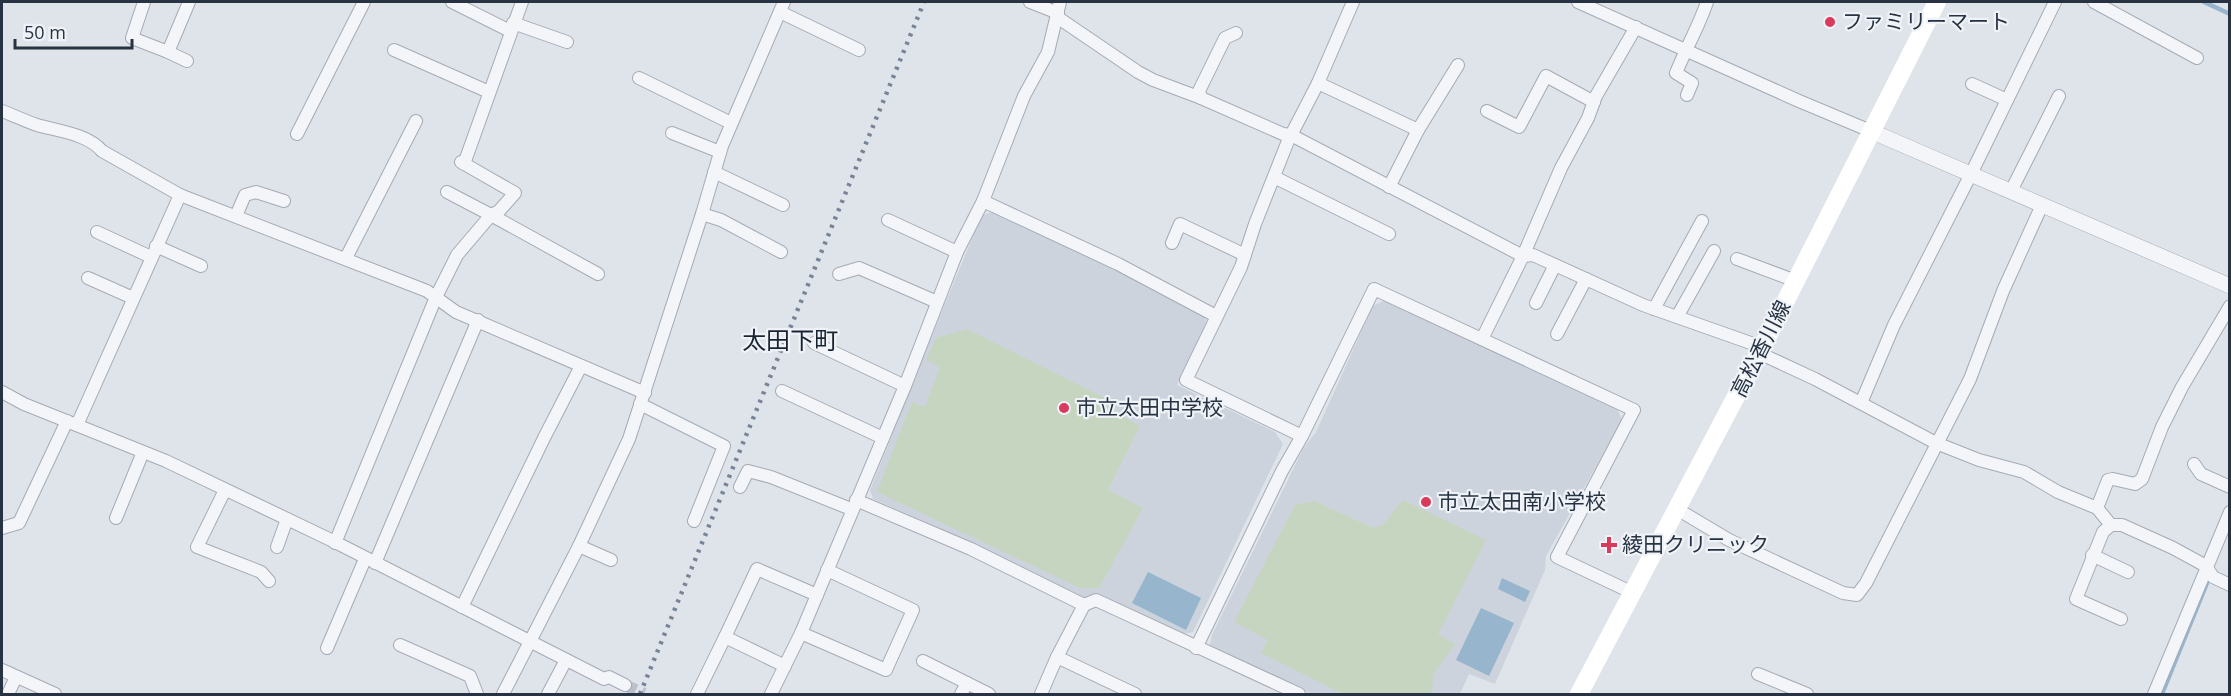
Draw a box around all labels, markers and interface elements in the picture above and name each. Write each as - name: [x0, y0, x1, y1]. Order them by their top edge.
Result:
- place label: ファミリーマート: [1842, 7, 2010, 35]
- scale bar: [15, 12, 132, 50]
- marker: ファミリーマート: [1823, 15, 1837, 29]
- text: 50 m: [24, 20, 66, 44]
- street label: 高松香川線: [1724, 295, 1796, 402]
- district label: 太田下町: [742, 323, 838, 356]
- place label: 市立太田中学校: [1076, 393, 1223, 421]
- marker: 市立太田中学校: [1057, 401, 1071, 415]
- place label: 市立太田南小学校: [1438, 487, 1606, 515]
- marker: 市立太田南小学校: [1419, 495, 1433, 509]
- place label: 綾田クリニック: [1622, 530, 1769, 558]
- marker: 綾田クリニック: [1600, 536, 1618, 554]

